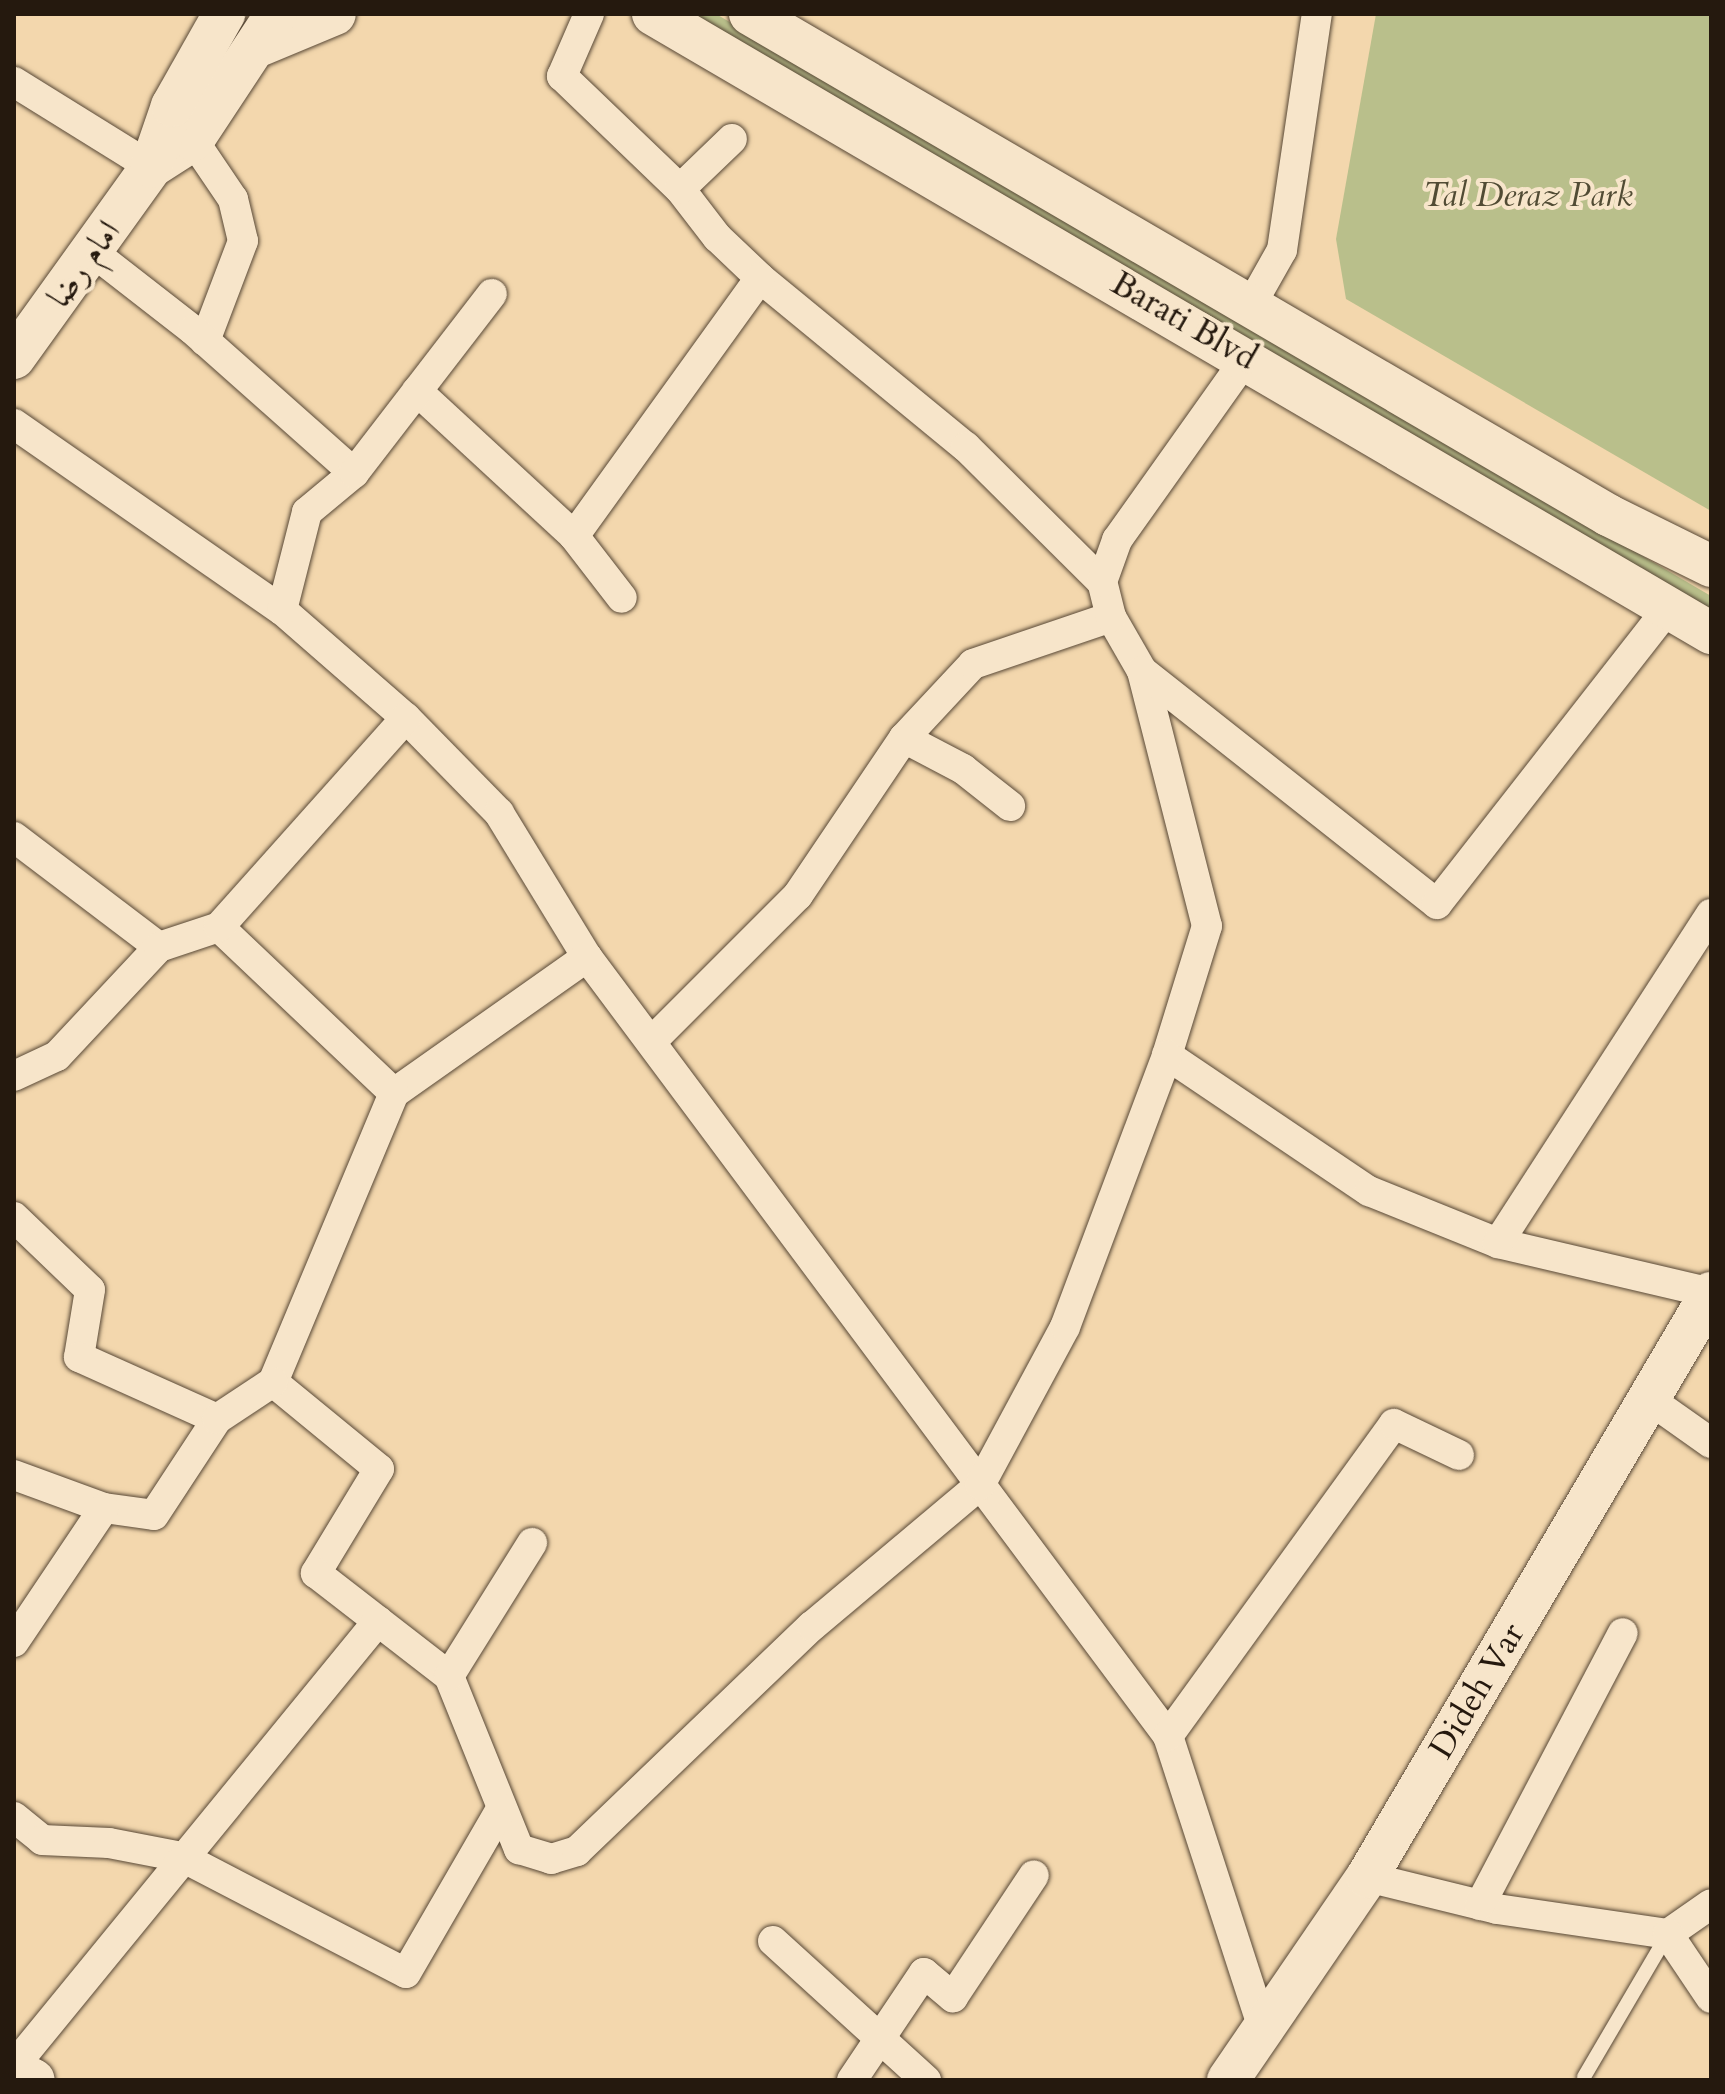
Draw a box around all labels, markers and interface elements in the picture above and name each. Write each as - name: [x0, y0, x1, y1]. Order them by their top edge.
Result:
- park label: Tal Deraz Park: [1423, 176, 1633, 216]
- street label: امام رضا: [39, 212, 129, 316]
- street label: Barati Blvd: [1104, 263, 1264, 379]
- street label: Dideh Var: [1421, 1616, 1533, 1766]

